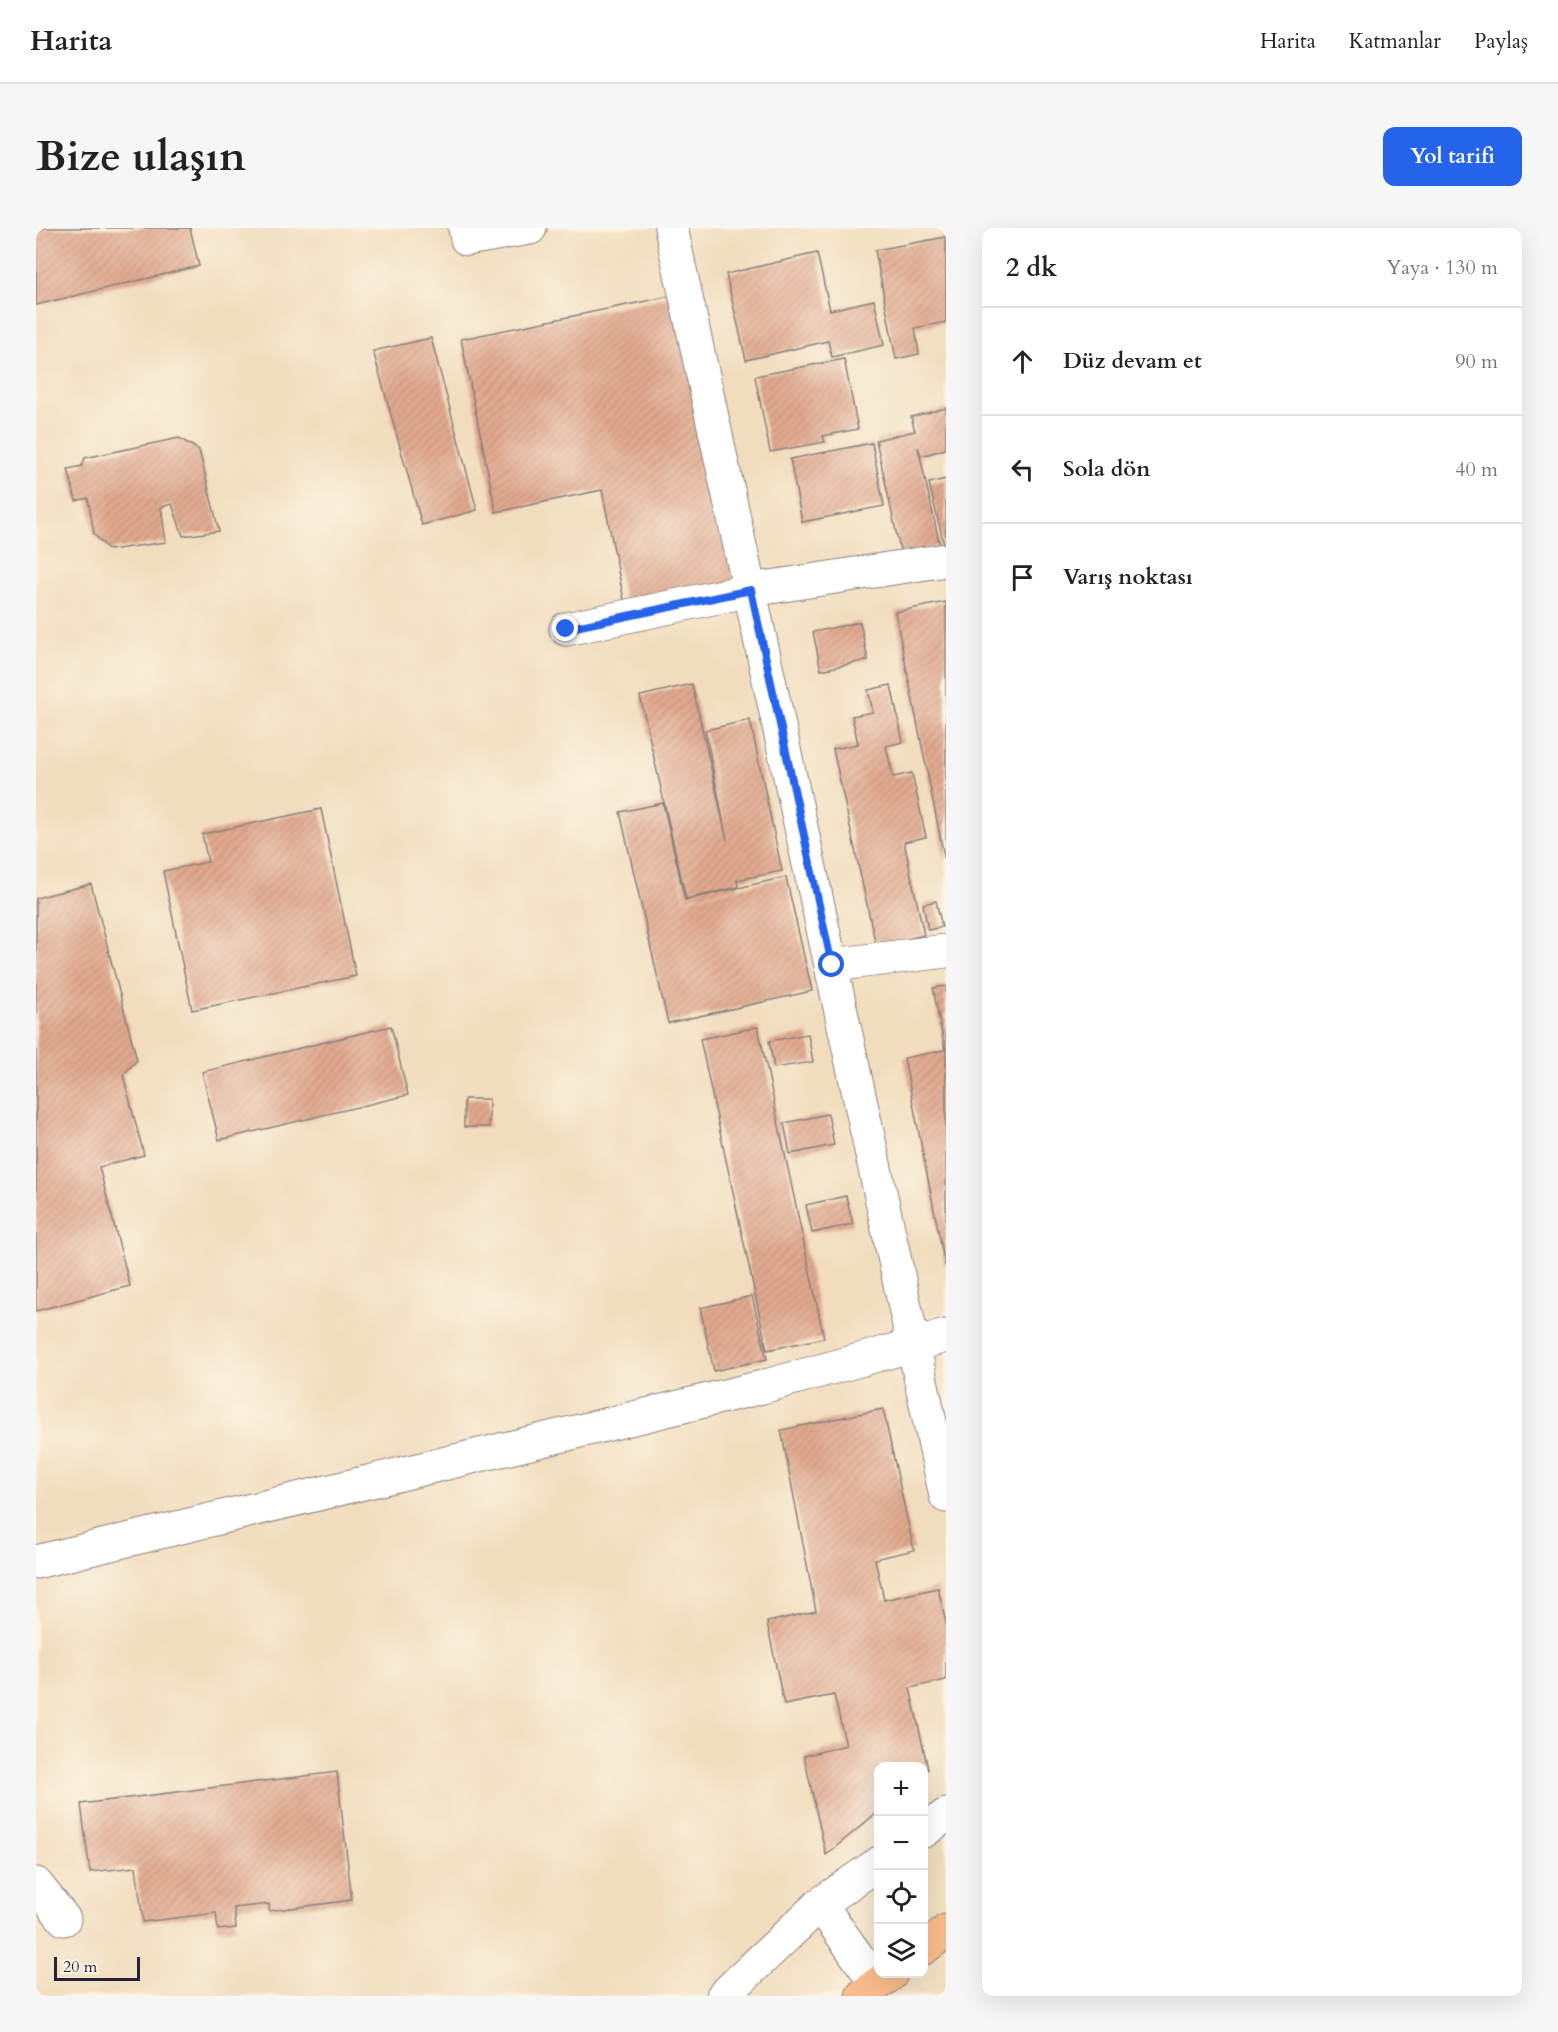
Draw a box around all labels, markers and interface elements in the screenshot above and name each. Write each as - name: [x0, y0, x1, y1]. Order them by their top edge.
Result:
- text: Harita: [30, 22, 113, 60]
- text: Harita: [1260, 27, 1316, 56]
- text: Katmanlar: [1349, 27, 1441, 56]
- text: Paylaş: [1474, 27, 1528, 56]
- button: Yol tarifi: [1383, 127, 1522, 186]
- text: Bize ulaşın: [36, 128, 246, 185]
- text: 2 dk: [1006, 250, 1057, 285]
- text: Yaya · 130 m: [1386, 254, 1498, 281]
- icon: ahead: [1006, 345, 1039, 378]
- text: Düz devam et: [1063, 346, 1202, 376]
- text: 90 m: [1455, 348, 1498, 375]
- icon: left: [1006, 453, 1039, 486]
- text: Sola dön: [1063, 454, 1150, 484]
- text: 40 m: [1455, 456, 1498, 483]
- icon: arrive: [1006, 561, 1039, 594]
- text: Varış noktası: [1063, 562, 1193, 592]
- route end: [552, 615, 578, 641]
- route start: [818, 951, 844, 977]
- map controls: [874, 1762, 928, 1978]
- button: +: [874, 1762, 928, 1816]
- button: −: [874, 1816, 928, 1870]
- button: locate: [874, 1870, 928, 1924]
- button: layers: [874, 1924, 928, 1978]
- scale bar: [54, 1954, 140, 1982]
- text: 20 m: [63, 1956, 97, 1978]

